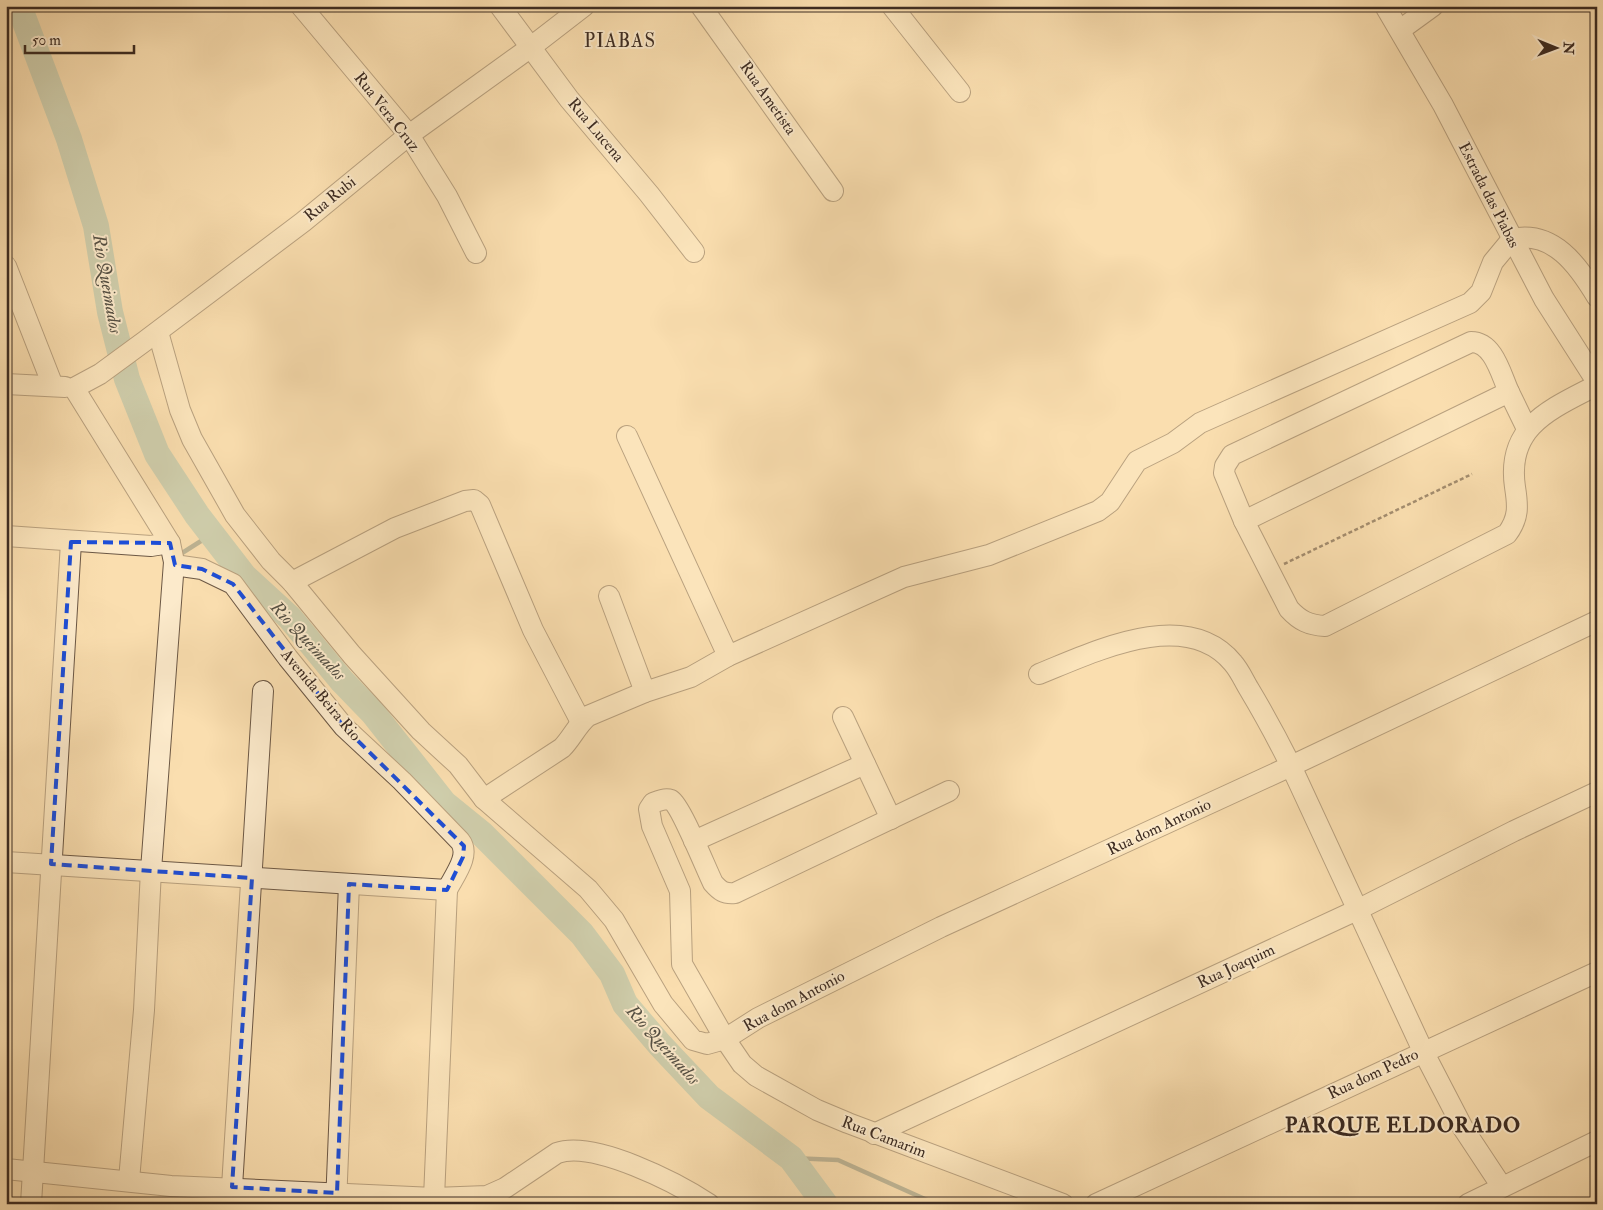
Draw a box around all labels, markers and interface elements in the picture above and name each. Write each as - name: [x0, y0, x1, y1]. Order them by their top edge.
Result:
- scale bar: [25, 22, 134, 54]
- north arrow: [1530, 22, 1580, 72]
- district label: PIABAS: [584, 29, 656, 53]
- text: 50 m: [32, 31, 61, 50]
- text: N: [1560, 41, 1577, 55]
- street label: Rua Ametista: [735, 57, 801, 139]
- street label: Rua Vera Cruz: [350, 68, 424, 156]
- street label: Rua Lucena: [563, 94, 629, 166]
- street label: Estrada das Piabas: [1454, 139, 1524, 251]
- street label: Rua Rubi: [300, 172, 360, 226]
- water label: Rio Queimados: [87, 232, 127, 336]
- water label: Rio Queimados: [265, 596, 351, 686]
- street label: Avenida Beira Rio: [276, 644, 366, 745]
- street label: Rua dom Antonio: [1104, 794, 1214, 860]
- street label: Rua Joaquim: [1194, 939, 1279, 994]
- street label: Rua dom Antonio: [740, 966, 848, 1036]
- water label: Rio Queimados: [620, 999, 706, 1091]
- street label: Rua dom Pedro: [1324, 1044, 1422, 1104]
- street label: Rua Camarim: [839, 1112, 930, 1163]
- district label: PARQUE ELDORADO: [1285, 1112, 1521, 1139]

